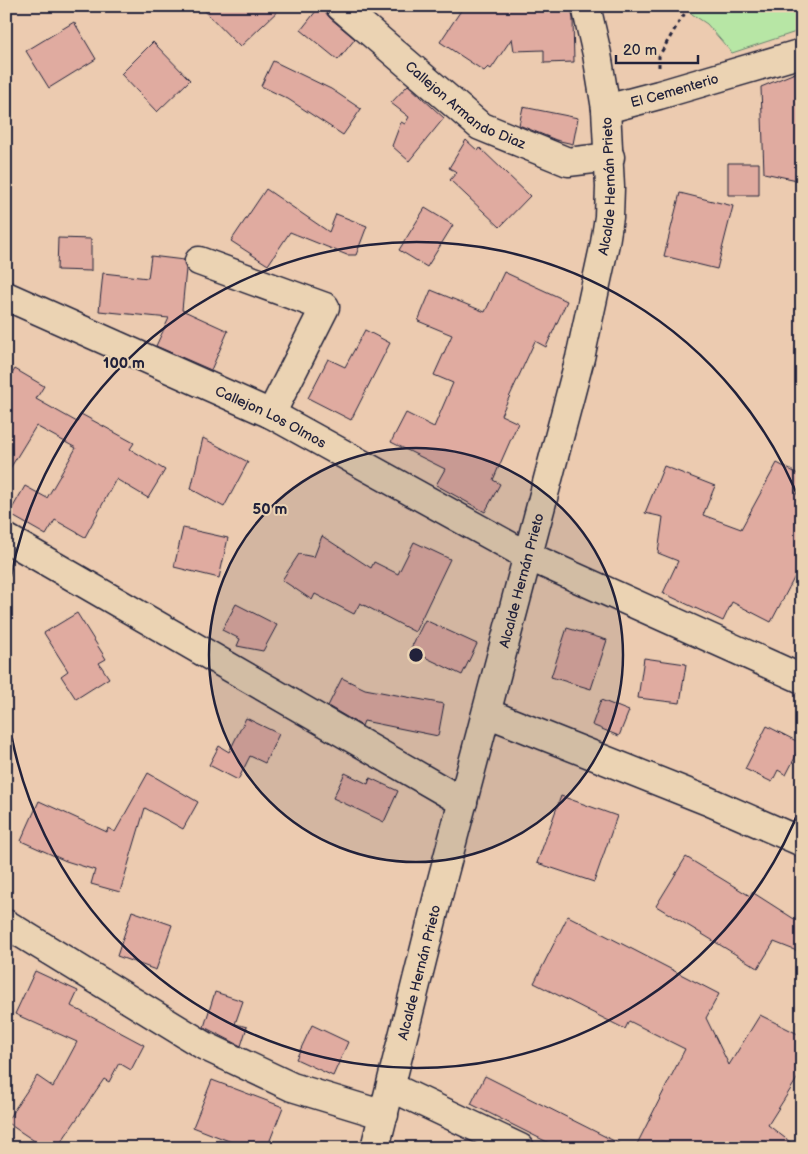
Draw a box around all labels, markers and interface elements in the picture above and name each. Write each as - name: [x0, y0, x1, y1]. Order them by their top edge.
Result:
- scale bar: [616, 32, 698, 64]
- text: 20 m: [623, 41, 657, 60]
- street label: Callejon Armando Diaz: [402, 57, 529, 152]
- street label: El Cementerio: [629, 69, 720, 111]
- street label: Alcalde Hernán Prieto: [594, 117, 619, 257]
- text: 100 m: [103, 354, 145, 373]
- street label: Callejon Los Olmos: [213, 382, 329, 451]
- text: 50 m: [253, 500, 288, 519]
- street label: Alcalde Hernán Prieto: [495, 511, 547, 650]
- centre of rings: [407, 646, 425, 664]
- street label: Alcalde Hernán Prieto: [394, 903, 444, 1042]

